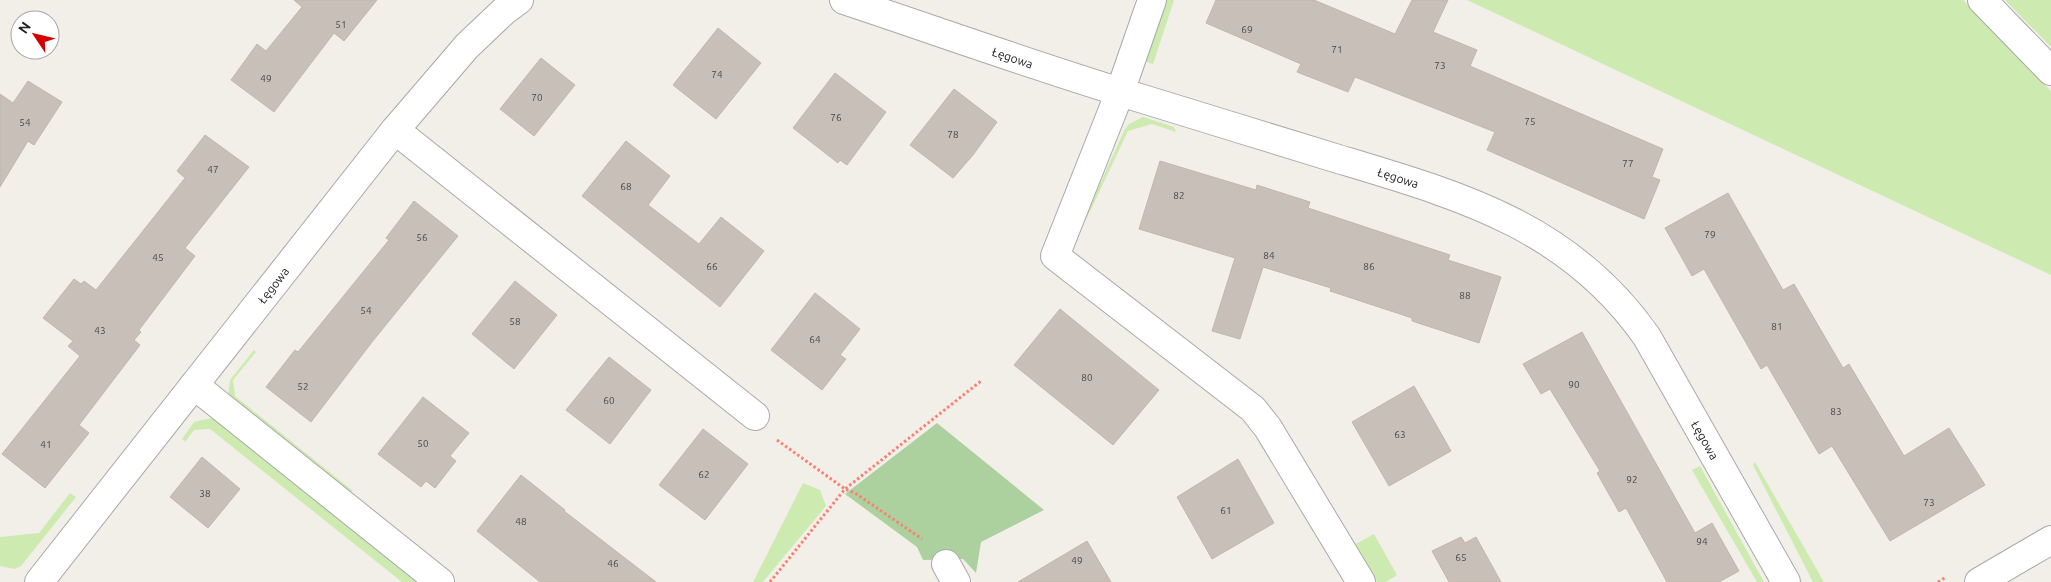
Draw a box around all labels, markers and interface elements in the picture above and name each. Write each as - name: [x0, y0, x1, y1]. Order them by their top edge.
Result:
- north arrow: [10, 10, 60, 60]
- text: N: [15, 19, 34, 36]
- house number: 51: [335, 19, 347, 30]
- house number: 69: [1241, 24, 1253, 35]
- street label: Łęgowa: [990, 44, 1035, 70]
- house number: 71: [1331, 44, 1343, 55]
- house number: 73: [1434, 60, 1446, 71]
- house number: 74: [711, 69, 723, 80]
- house number: 49: [260, 73, 272, 84]
- house number: 70: [531, 92, 543, 103]
- house number: 76: [830, 112, 842, 123]
- house number: 75: [1524, 116, 1536, 127]
- house number: 54: [19, 117, 31, 128]
- house number: 78: [947, 129, 959, 140]
- house number: 77: [1622, 158, 1634, 169]
- house number: 47: [207, 164, 219, 175]
- street label: Łęgowa: [1376, 165, 1421, 190]
- house number: 68: [620, 181, 632, 192]
- house number: 82: [1173, 190, 1185, 201]
- house number: 79: [1704, 229, 1716, 240]
- house number: 56: [416, 232, 428, 243]
- house number: 84: [1263, 250, 1275, 261]
- house number: 45: [152, 252, 164, 263]
- house number: 66: [706, 261, 718, 272]
- house number: 86: [1363, 261, 1375, 272]
- street label: Łęgowa: [255, 264, 291, 306]
- house number: 88: [1459, 290, 1471, 301]
- house number: 54: [360, 305, 372, 316]
- house number: 58: [509, 316, 521, 327]
- house number: 81: [1771, 321, 1783, 332]
- house number: 43: [94, 325, 106, 336]
- house number: 64: [809, 334, 821, 345]
- house number: 80: [1081, 372, 1093, 383]
- house number: 90: [1568, 379, 1580, 390]
- house number: 52: [297, 381, 309, 392]
- house number: 60: [603, 395, 615, 406]
- house number: 83: [1830, 406, 1842, 417]
- street label: Łęgowa: [1689, 418, 1721, 462]
- house number: 63: [1394, 429, 1406, 440]
- house number: 50: [417, 438, 429, 449]
- house number: 41: [40, 439, 52, 450]
- house number: 62: [698, 469, 710, 480]
- house number: 92: [1626, 474, 1638, 485]
- house number: 38: [199, 488, 211, 499]
- house number: 73: [1923, 497, 1935, 508]
- house number: 61: [1220, 505, 1232, 516]
- house number: 48: [515, 516, 527, 527]
- house number: 94: [1696, 536, 1708, 547]
- house number: 65: [1455, 552, 1467, 563]
- house number: 49: [1071, 555, 1083, 566]
- house number: 46: [607, 558, 619, 569]

